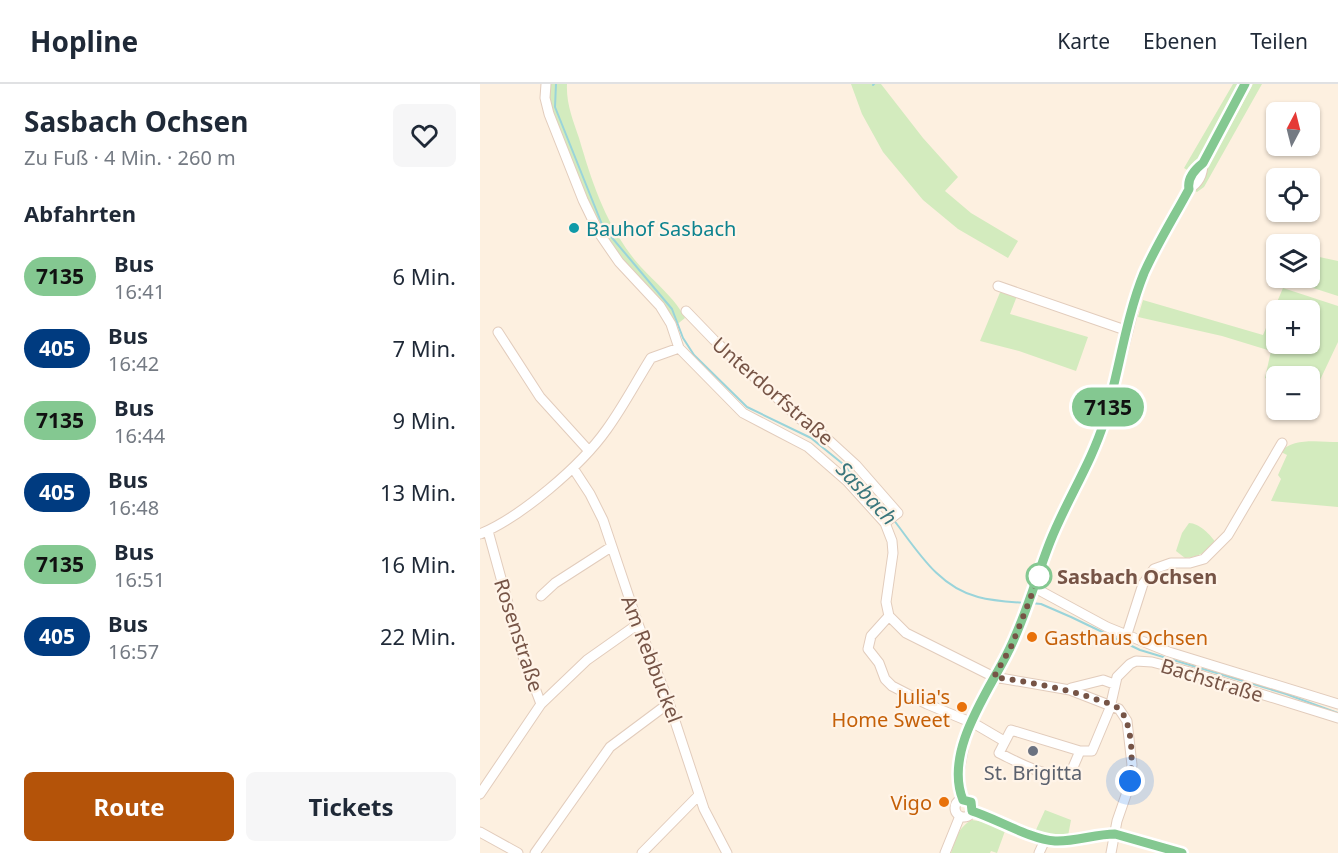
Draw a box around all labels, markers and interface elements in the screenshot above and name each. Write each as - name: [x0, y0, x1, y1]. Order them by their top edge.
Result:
- text: Hopline: [30, 22, 138, 60]
- text: Karte: [1057, 27, 1110, 55]
- text: Ebenen: [1143, 27, 1217, 55]
- text: Teilen: [1250, 27, 1308, 55]
- text: Sasbach Ochsen: [24, 102, 248, 140]
- north arrow: [1266, 102, 1320, 156]
- map controls: [1266, 102, 1320, 420]
- button: heart: [393, 104, 456, 167]
- text: Zu Fuß · 4 Min. · 260 m: [24, 144, 236, 171]
- button: locate: [1266, 168, 1320, 222]
- text: Abfahrten: [24, 198, 136, 228]
- place label: Bauhof Sasbach: [586, 215, 736, 242]
- marker: Bauhof Sasbach: [567, 221, 581, 235]
- button: layers: [1266, 234, 1320, 288]
- text: Bus: [114, 248, 154, 278]
- text: 6 Min.: [393, 261, 456, 291]
- text: 7135: [36, 262, 84, 290]
- text: 16:41: [114, 278, 165, 305]
- button: +: [1266, 300, 1320, 354]
- text: Bus: [108, 320, 148, 350]
- street label: Unterdorfstraße: [707, 331, 839, 451]
- text: 7 Min.: [393, 333, 456, 363]
- text: 405: [39, 334, 75, 362]
- text: 16:42: [108, 350, 159, 377]
- button: −: [1266, 366, 1320, 420]
- line badge: 7135: [1066, 388, 1150, 426]
- text: Bus: [114, 392, 154, 422]
- text: 7135: [1084, 393, 1132, 421]
- text: 9 Min.: [393, 405, 456, 435]
- text: 7135: [36, 406, 84, 434]
- text: 16:44: [114, 422, 165, 449]
- water label: Sasbach: [830, 455, 904, 531]
- text: Bus: [108, 464, 148, 494]
- text: 13 Min.: [380, 477, 456, 507]
- text: 405: [39, 478, 75, 506]
- text: 16:48: [108, 494, 159, 521]
- text: Bus: [114, 536, 154, 566]
- text: 16 Min.: [380, 549, 456, 579]
- text: 7135: [36, 550, 84, 578]
- marker: Sasbach Ochsen: [1026, 563, 1052, 589]
- place label: Sasbach Ochsen: [1057, 563, 1217, 590]
- text: 16:51: [114, 566, 165, 593]
- street label: Rosenstraße: [488, 575, 550, 695]
- street label: Am Rebbuckel: [615, 592, 689, 726]
- text: Bus: [108, 608, 148, 638]
- text: 22 Min.: [380, 621, 456, 651]
- text: 405: [39, 622, 75, 650]
- place label: Gasthaus Ochsen: [1044, 624, 1208, 651]
- marker: Gasthaus Ochsen: [1025, 630, 1039, 644]
- text: 16:57: [108, 638, 159, 665]
- street label: Bachstraße: [1157, 652, 1267, 708]
- place label: Julia's Home Sweet: [831, 683, 950, 733]
- marker: Julia's Home Sweet: [955, 700, 969, 714]
- marker: St. Brigitta: [1026, 744, 1040, 758]
- place label: St. Brigitta: [984, 759, 1082, 786]
- your location: [1115, 766, 1145, 796]
- button: Route: [24, 772, 234, 841]
- button: Tickets: [246, 772, 456, 841]
- place label: Vigo: [890, 789, 932, 816]
- marker: Vigo: [937, 795, 951, 809]

